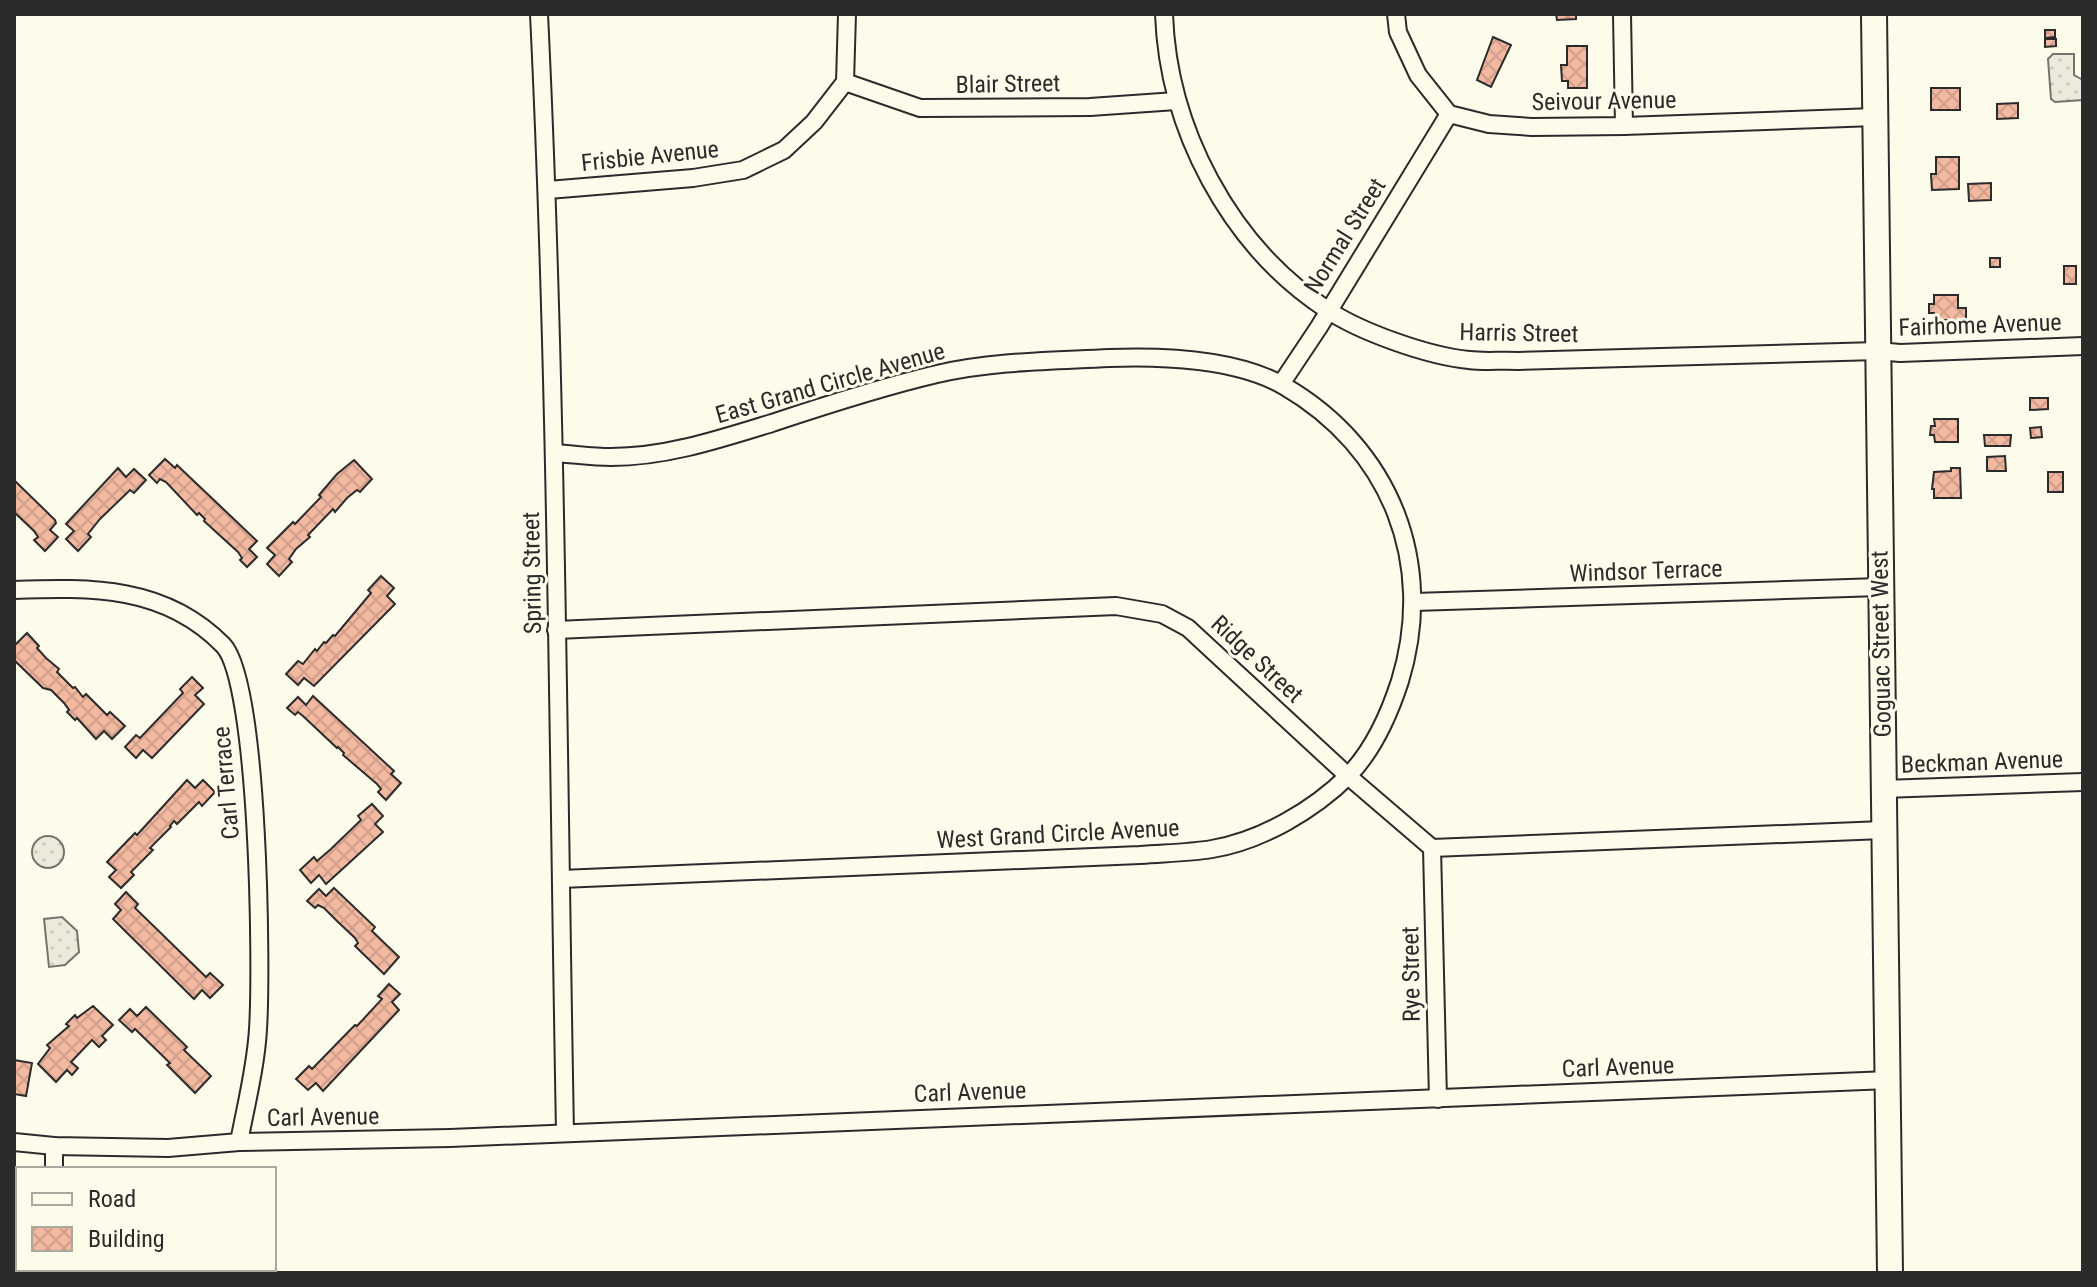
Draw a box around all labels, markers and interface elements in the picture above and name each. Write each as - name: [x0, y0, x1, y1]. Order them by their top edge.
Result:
- street label: Blair Street: [955, 69, 1061, 99]
- street label: Seivour Avenue: [1531, 86, 1677, 116]
- street label: Frisbie Avenue: [580, 135, 720, 177]
- street label: Normal Street: [1298, 173, 1392, 299]
- street label: Fairhome Avenue: [1898, 308, 2062, 342]
- street label: Harris Street: [1459, 318, 1579, 348]
- street label: East Grand Circle Avenue: [712, 337, 948, 429]
- street label: Spring Street: [517, 512, 547, 634]
- street label: Goguac Street West: [1865, 550, 1897, 738]
- street label: Windsor Terrace: [1569, 554, 1723, 588]
- street label: Ridge Street: [1205, 610, 1309, 708]
- street label: Carl Terrace: [207, 725, 245, 841]
- street label: Beckman Avenue: [1901, 745, 2063, 779]
- street label: West Grand Circle Avenue: [936, 814, 1180, 854]
- street label: Rye Street: [1396, 926, 1426, 1022]
- street label: Carl Avenue: [1561, 1051, 1675, 1083]
- street label: Carl Avenue: [913, 1076, 1027, 1108]
- street label: Carl Avenue: [266, 1102, 380, 1132]
- legend: [16, 1167, 276, 1271]
- text: Road: [88, 1185, 136, 1213]
- text: Building: [88, 1225, 165, 1253]

